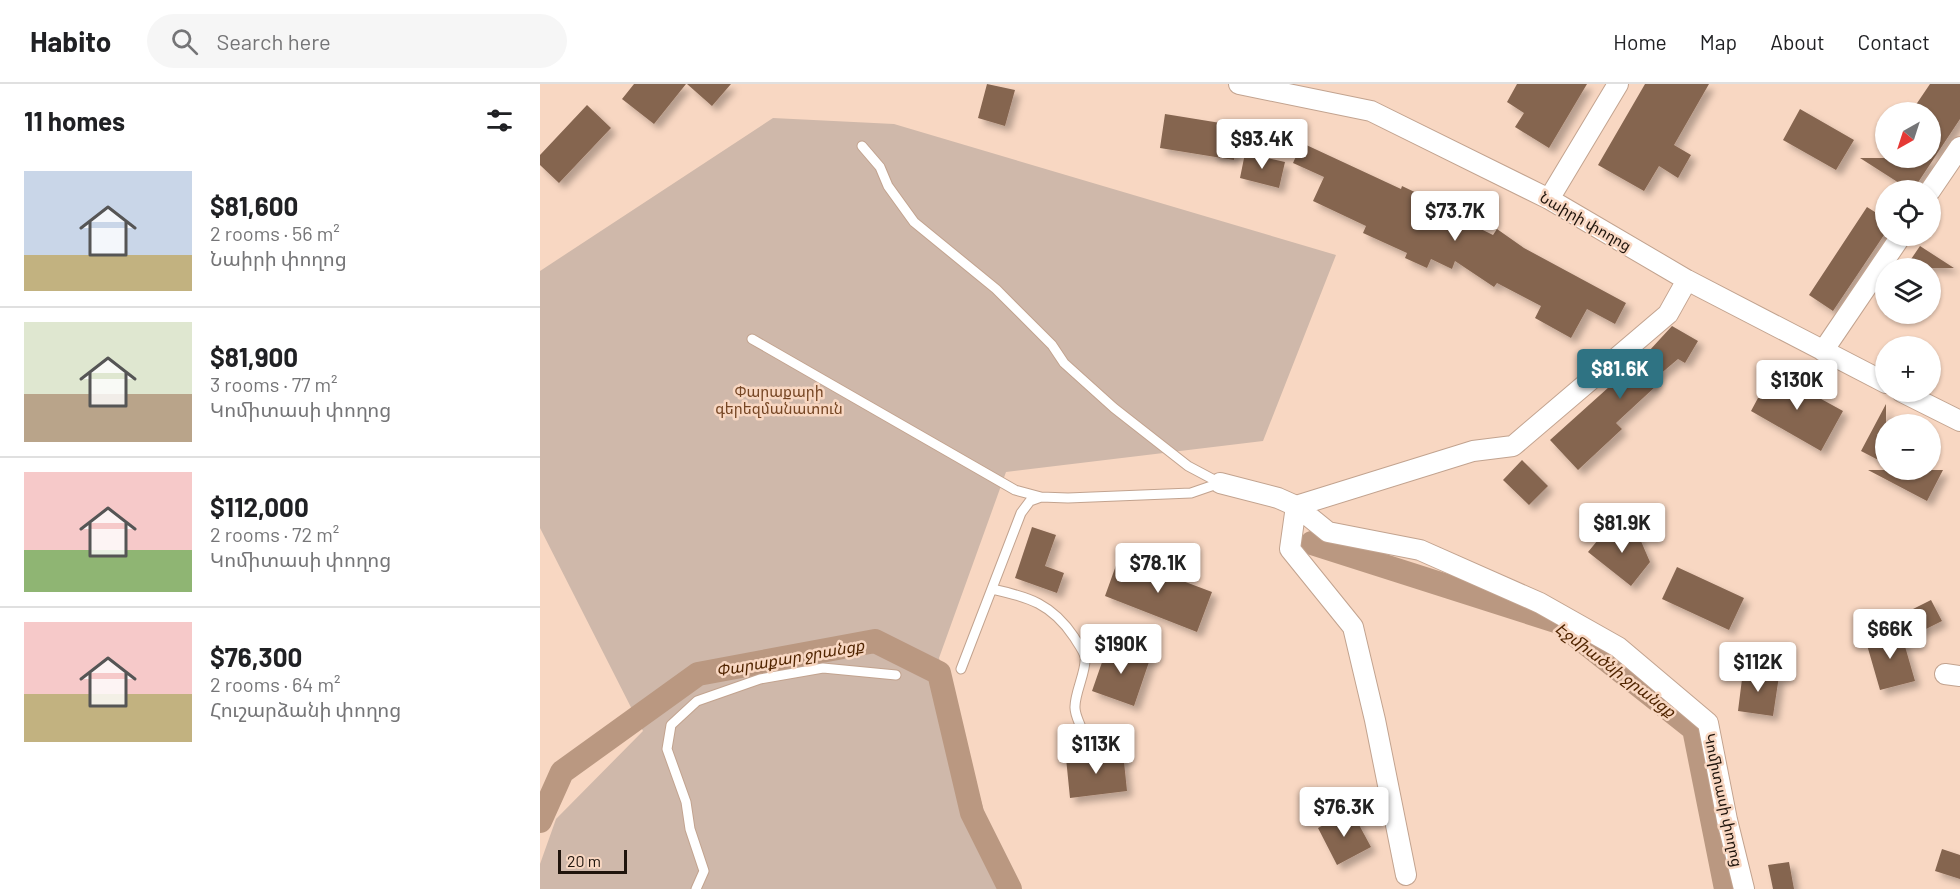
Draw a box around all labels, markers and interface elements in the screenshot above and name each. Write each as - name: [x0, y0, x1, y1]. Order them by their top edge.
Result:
- search box: [147, 14, 567, 68]
- text: Habito: [30, 24, 111, 58]
- icon: search: [168, 25, 201, 58]
- text: Search here: [216, 28, 331, 54]
- text: Home: [1613, 29, 1667, 54]
- text: Map: [1700, 29, 1737, 54]
- text: About: [1770, 29, 1825, 54]
- text: Contact: [1858, 29, 1930, 54]
- north arrow: [1875, 102, 1941, 168]
- map controls: [1875, 102, 1941, 480]
- icon: filters: [483, 104, 516, 137]
- text: 11 homes: [24, 105, 125, 136]
- pin: $93.4K: [1213, 119, 1311, 170]
- text: $93.4K: [1231, 126, 1293, 150]
- button: locate: [1875, 180, 1941, 246]
- street label: Նաիրի փողոց: [1537, 188, 1635, 255]
- text: $81,600: [210, 190, 298, 221]
- pin: $73.7K: [1406, 191, 1504, 242]
- icon: home: [72, 195, 144, 267]
- text: $73.7K: [1425, 198, 1485, 222]
- text: 2 rooms · 56 m²: [210, 221, 340, 245]
- text: Նաիրի փողոց: [210, 246, 347, 270]
- button: layers: [1875, 258, 1941, 324]
- button: +: [1875, 336, 1941, 402]
- text: $81,900: [210, 341, 298, 372]
- icon: home: [72, 346, 144, 418]
- pin: $81.6K: [1571, 349, 1669, 400]
- text: $81.6K: [1591, 356, 1649, 380]
- pin: $130K: [1755, 360, 1839, 411]
- text: $130K: [1770, 367, 1824, 391]
- text: 3 rooms · 77 m²: [210, 372, 338, 396]
- park label: Փարաքարի գերեզմանատուն: [715, 382, 843, 418]
- text: Կոմիտասի փողոց: [210, 397, 391, 421]
- button: −: [1875, 414, 1941, 480]
- text: $112,000: [210, 491, 309, 522]
- icon: home: [72, 496, 144, 568]
- pin: $81.9K: [1573, 503, 1671, 554]
- text: $81.9K: [1593, 510, 1651, 534]
- text: 2 rooms · 72 m²: [210, 522, 339, 546]
- pin: $78.1K: [1109, 543, 1207, 594]
- text: Կոմիտասի փողոց: [210, 547, 391, 571]
- text: $78.1K: [1129, 550, 1187, 574]
- pin: $66K: [1854, 609, 1926, 660]
- text: $66K: [1867, 616, 1913, 640]
- water label: Էջմիածնի ջրանցք: [1552, 618, 1681, 722]
- pin: $190K: [1079, 624, 1163, 675]
- text: $190K: [1094, 631, 1148, 655]
- water label: Փարաքար ջրանցք: [714, 634, 867, 680]
- text: $76,300: [210, 641, 302, 672]
- pin: $112K: [1716, 642, 1800, 693]
- icon: home: [72, 646, 144, 718]
- text: $112K: [1733, 649, 1783, 673]
- text: 2 rooms · 64 m²: [210, 672, 340, 696]
- text: Հուշարձանի փողոց: [210, 697, 401, 721]
- pin: $113K: [1054, 724, 1138, 775]
- text: $113K: [1071, 731, 1121, 755]
- street label: Կոմիտասի փողոց: [1700, 732, 1747, 869]
- pin: $76.3K: [1295, 787, 1393, 838]
- text: $76.3K: [1314, 794, 1374, 818]
- scale bar: [558, 847, 627, 874]
- text: 20 m: [567, 851, 601, 870]

